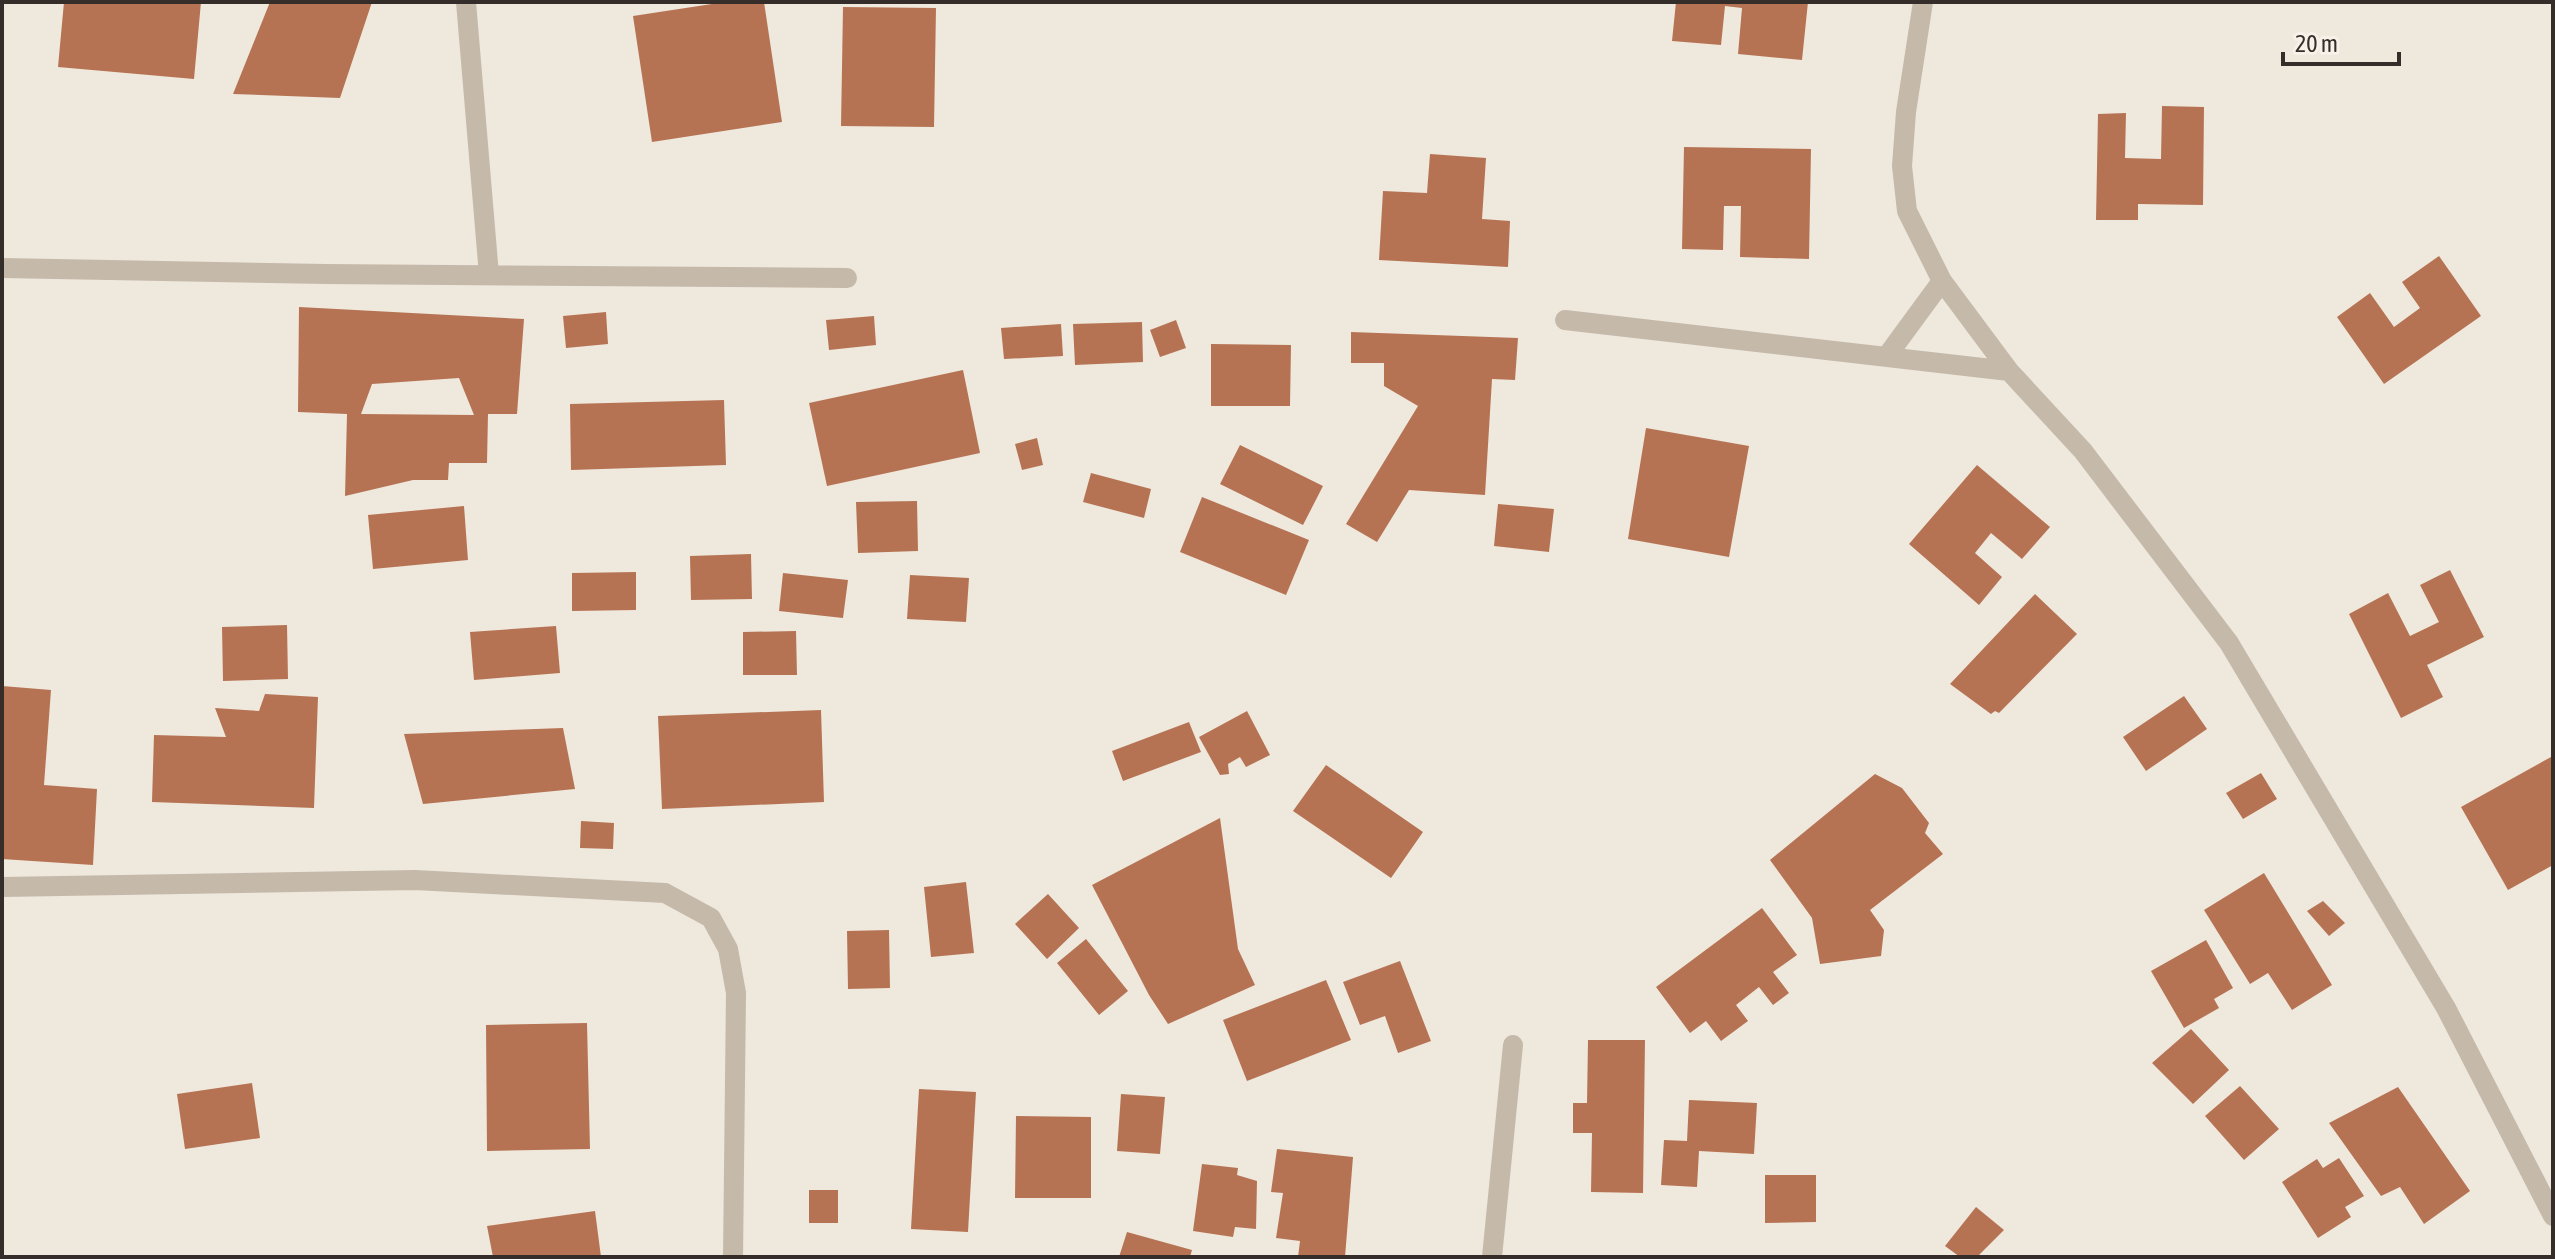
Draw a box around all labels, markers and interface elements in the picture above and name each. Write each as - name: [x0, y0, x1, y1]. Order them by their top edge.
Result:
- scale bar: [2283, 16, 2399, 66]
- text: 20 m: [2295, 30, 2338, 57]

